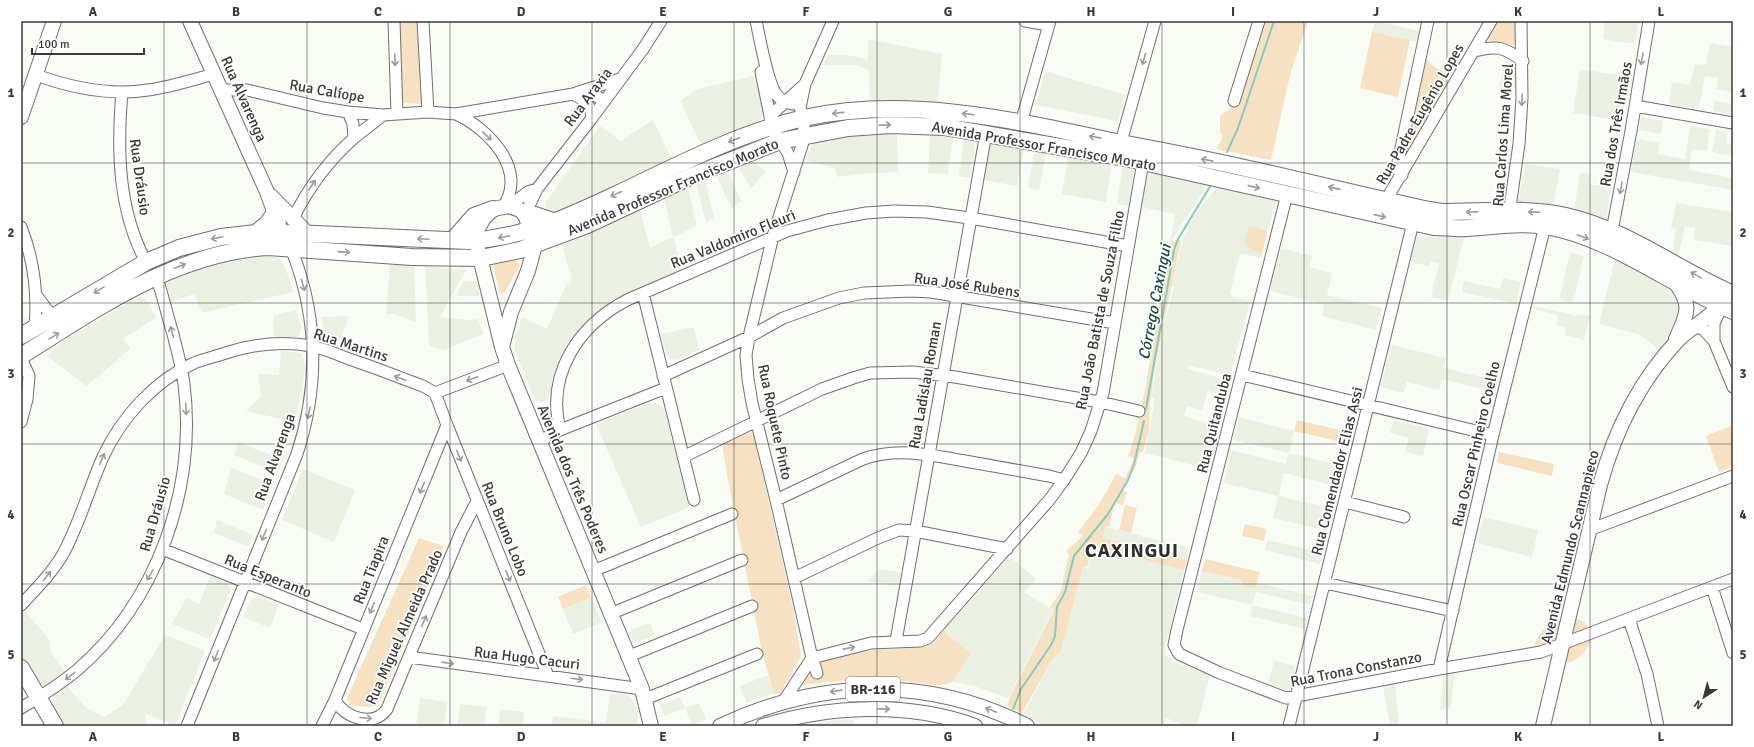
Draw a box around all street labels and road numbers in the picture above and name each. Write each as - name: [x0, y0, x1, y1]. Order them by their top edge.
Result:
- street label: Rua Padre Eugênio Lopes: [1372, 40, 1468, 188]
- street label: Rua Alvarenga: [217, 53, 271, 145]
- street label: Rua dos Três Irmãos: [1596, 60, 1636, 188]
- street label: Rua Carlos Lima Morel: [1489, 63, 1517, 207]
- street label: Rua Araxia: [560, 64, 616, 130]
- street label: Rua Calíope: [288, 76, 366, 106]
- street label: Avenida Professor Francisco Morato: [930, 117, 1158, 175]
- street label: Avenida Professor Francisco Morato: [565, 134, 782, 240]
- street label: Rua Dráusio: [126, 138, 154, 217]
- street label: Rua Valdomiro Fleuri: [668, 206, 798, 272]
- street label: Rua João Batista de Souza Filho: [1072, 209, 1128, 411]
- street label: Rua José Rubens: [913, 269, 1022, 301]
- street label: Rua Ladislau Roman: [905, 320, 945, 450]
- street label: Rua Martins: [311, 324, 391, 366]
- street label: Rua Oscar Pinheiro Coelho: [1448, 359, 1504, 528]
- street label: Rua Roquete Pinto: [754, 363, 796, 482]
- street label: Rua Quitanduba: [1193, 371, 1235, 475]
- street label: Rua Comendador Elias Assi: [1307, 385, 1367, 557]
- street label: Avenida dos Três Poderes: [534, 402, 613, 556]
- street label: Rua Alvarenga: [251, 411, 299, 503]
- street label: Avenida Edmundo Scannapieco: [1537, 448, 1603, 646]
- street label: Rua Dráusio: [136, 474, 174, 554]
- street label: Rua Bruno Lobo: [478, 479, 532, 579]
- street label: Rua Tiapira: [349, 533, 393, 607]
- street label: Rua Miguel Almeida Prado: [362, 546, 446, 707]
- street label: Rua Esperanto: [222, 550, 314, 602]
- street label: Rua Hugo Cacuri: [473, 643, 581, 673]
- street label: Rua Trona Constanzo: [1289, 647, 1423, 691]
- road number: BR-116: [846, 677, 900, 701]

